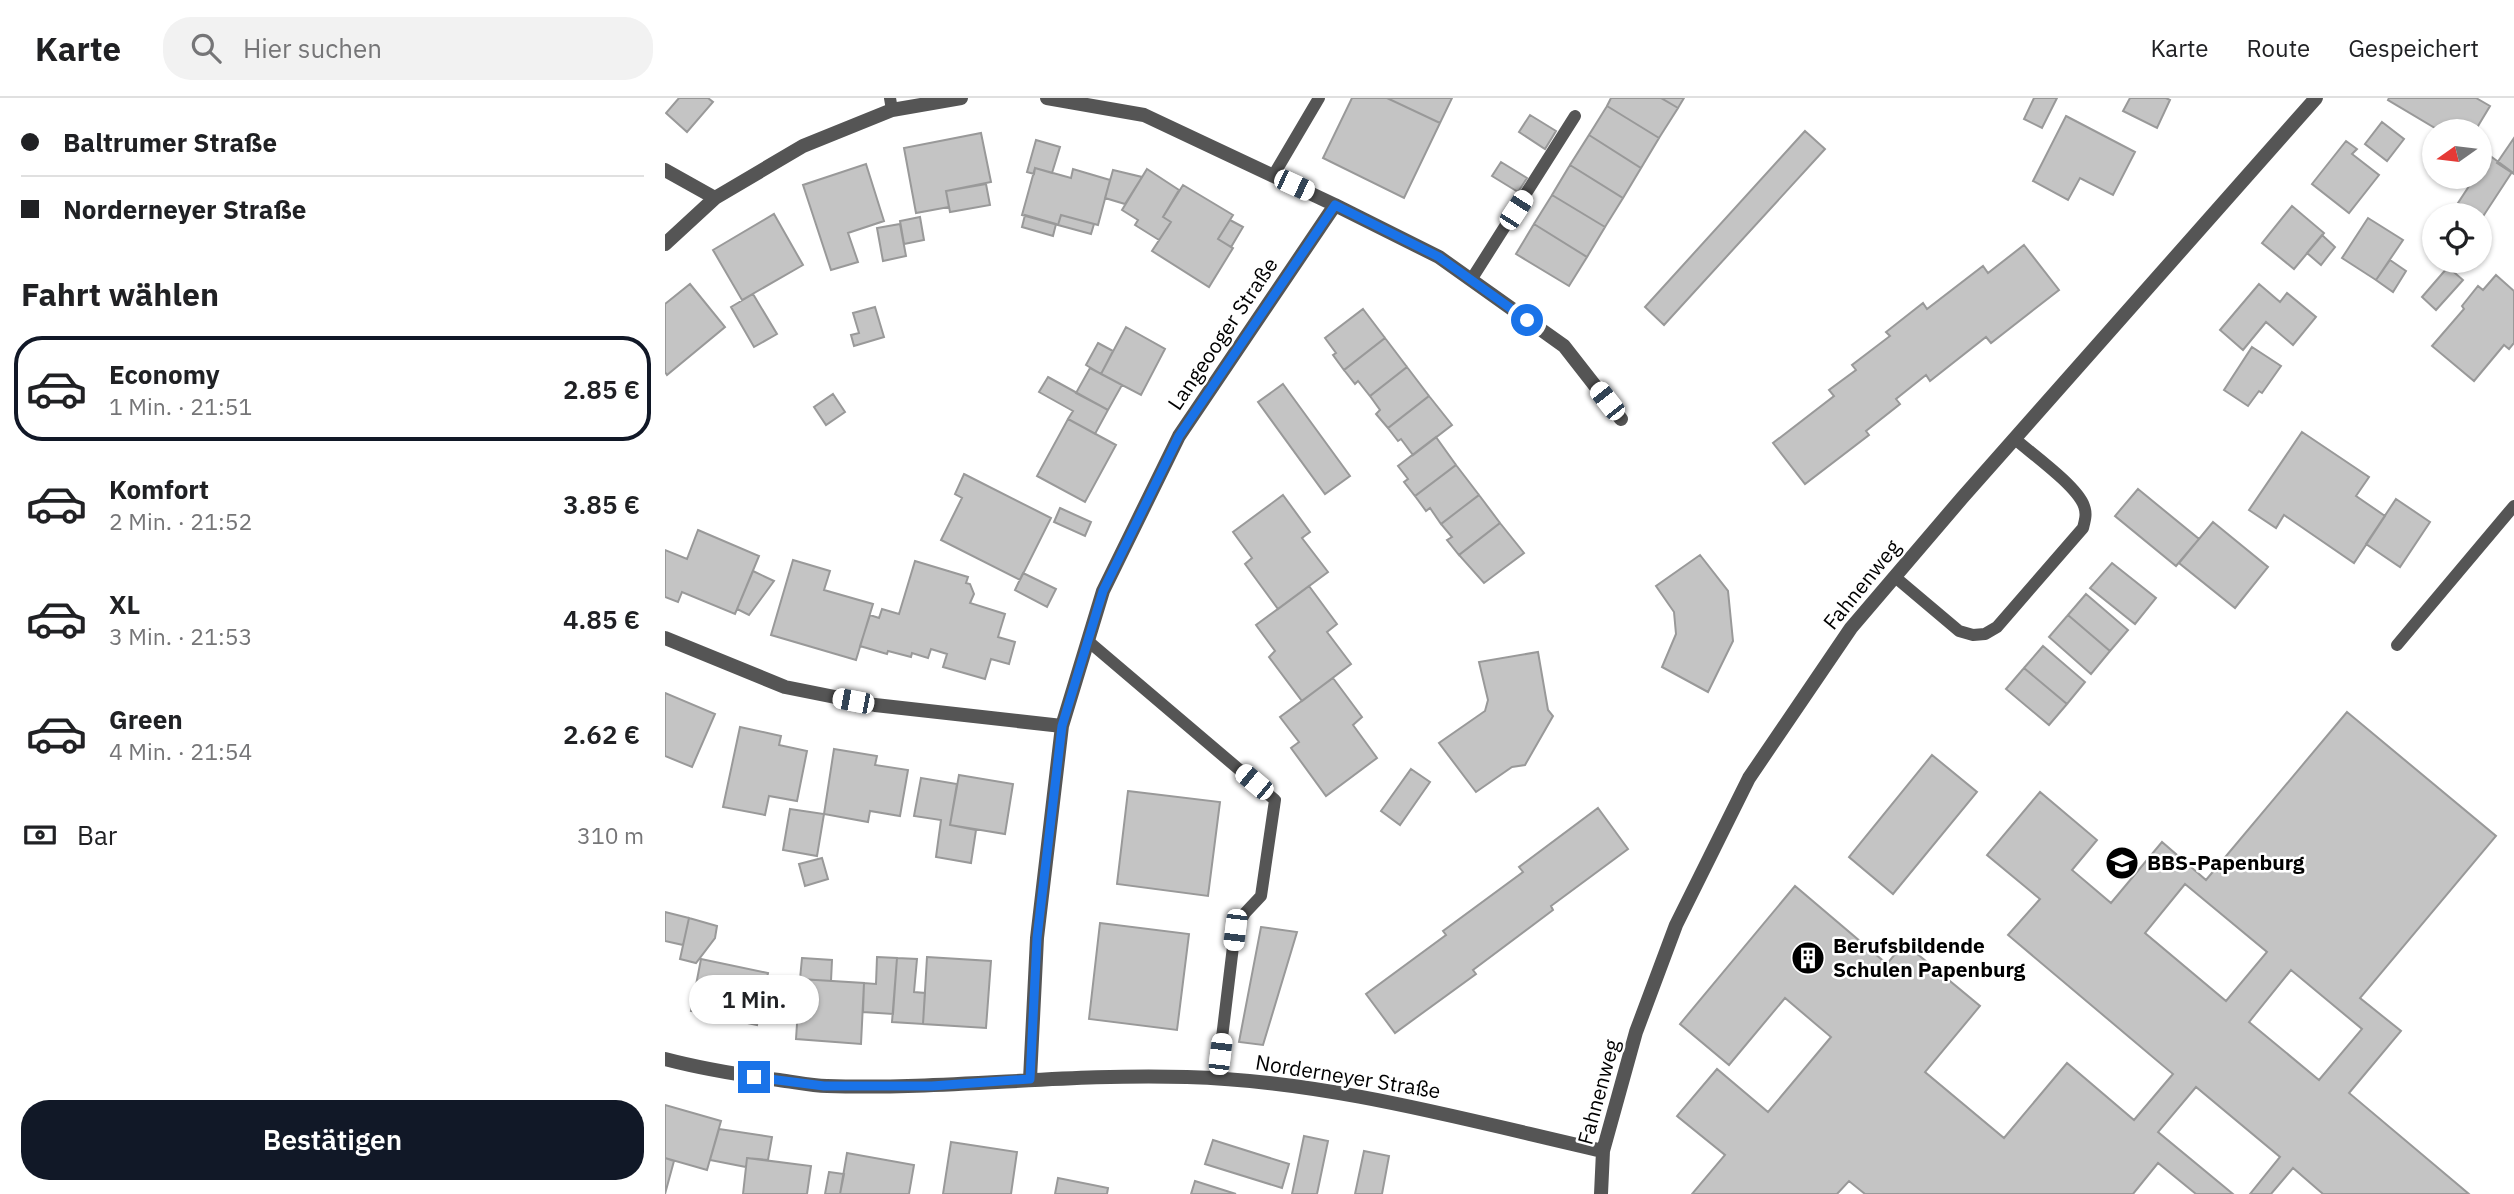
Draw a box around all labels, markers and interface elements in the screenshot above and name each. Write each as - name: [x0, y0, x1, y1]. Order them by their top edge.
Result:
- search box: [163, 17, 653, 80]
- text: Karte: [35, 27, 121, 70]
- icon: search: [187, 29, 225, 67]
- text: Hier suchen: [243, 31, 382, 65]
- text: Karte: [2150, 32, 2209, 64]
- text: Route: [2247, 32, 2310, 64]
- text: Gespeichert: [2348, 32, 2479, 64]
- north arrow: [2422, 119, 2492, 189]
- map controls: [2422, 119, 2492, 273]
- text: Baltrumer Straße: [63, 125, 277, 159]
- car: [1271, 167, 1318, 203]
- car: [1496, 187, 1537, 233]
- text: Norderneyer Straße: [63, 192, 306, 226]
- button: locate: [2422, 203, 2492, 273]
- street label: Langeooger Straße: [1161, 252, 1284, 415]
- text: Fahrt wählen: [21, 273, 219, 315]
- route start: [1511, 304, 1543, 336]
- icon: car: [25, 357, 88, 420]
- text: Economy: [109, 357, 220, 391]
- text: 2.85 €: [563, 372, 640, 406]
- car: [1586, 378, 1629, 424]
- text: 1 Min. · 21:51: [109, 391, 252, 421]
- icon: car: [25, 472, 88, 535]
- text: Komfort: [109, 472, 209, 506]
- text: 3.85 €: [563, 487, 640, 521]
- text: 2 Min. · 21:52: [109, 506, 252, 536]
- street label: Fahnenweg: [1816, 534, 1906, 635]
- icon: car: [25, 587, 88, 650]
- text: XL: [109, 587, 140, 621]
- text: 4.85 €: [563, 602, 640, 636]
- text: 3 Min. · 21:53: [109, 621, 252, 651]
- car: [831, 687, 876, 715]
- icon: car: [25, 702, 88, 765]
- text: Green: [109, 702, 183, 736]
- text: 2.62 €: [563, 717, 640, 751]
- text: 4 Min. · 21:54: [109, 736, 252, 766]
- car: [1232, 760, 1277, 804]
- icon: cash: [21, 816, 59, 854]
- text: Bar: [77, 818, 117, 852]
- text: 310 m: [577, 820, 644, 850]
- school or university icon: BBS-Papenburg: [2103, 844, 2141, 882]
- place label: BBS-Papenburg: [2147, 848, 2305, 876]
- car: [1223, 908, 1248, 952]
- place label: Berufsbildende Schulen Papenburg: [1833, 931, 2026, 983]
- building icon: Berufsbildende Schulen Papenburg: [1789, 939, 1827, 977]
- callout: 1 Min.: [689, 976, 819, 1024]
- text: 1 Min.: [722, 984, 786, 1014]
- car: [1208, 1032, 1233, 1076]
- street label: Fahnenweg: [1571, 1036, 1626, 1148]
- street label: Norderneyer Straße: [1254, 1048, 1443, 1104]
- route end: [738, 1061, 770, 1093]
- button: Bestätigen: [21, 1100, 644, 1180]

